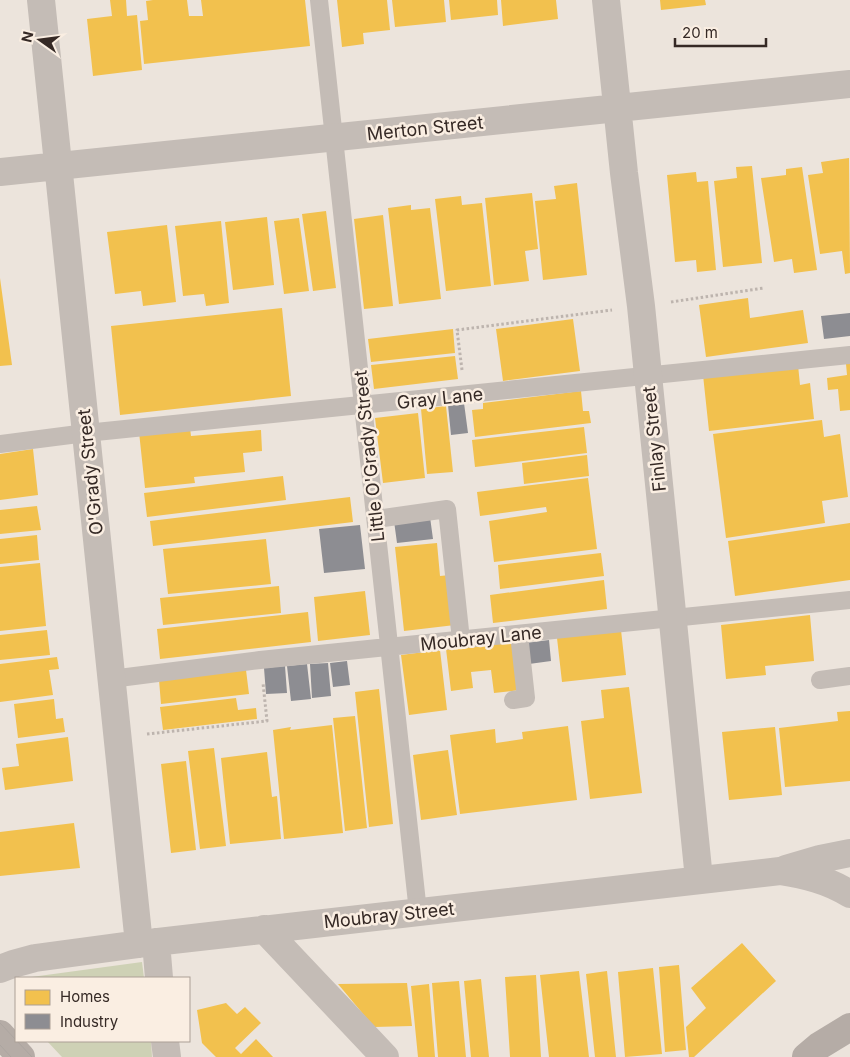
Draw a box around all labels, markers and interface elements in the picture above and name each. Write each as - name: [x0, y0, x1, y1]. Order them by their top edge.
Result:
- north arrow: [15, 15, 65, 65]
- scale bar: [675, 15, 766, 47]
- text: 20 m: [682, 23, 718, 42]
- text: N: [17, 30, 36, 44]
- street label: Merton Street: [366, 111, 484, 145]
- street label: Little O'Grady Street: [350, 369, 388, 543]
- street label: Gray Lane: [396, 383, 484, 413]
- street label: Finlay Street: [638, 385, 670, 493]
- street label: O'Grady Street: [73, 408, 107, 536]
- street label: Moubray Lane: [419, 621, 543, 655]
- street label: Moubray Street: [323, 898, 456, 932]
- legend: [15, 977, 190, 1042]
- text: Homes: [60, 987, 110, 1006]
- text: Industry: [60, 1012, 119, 1031]

